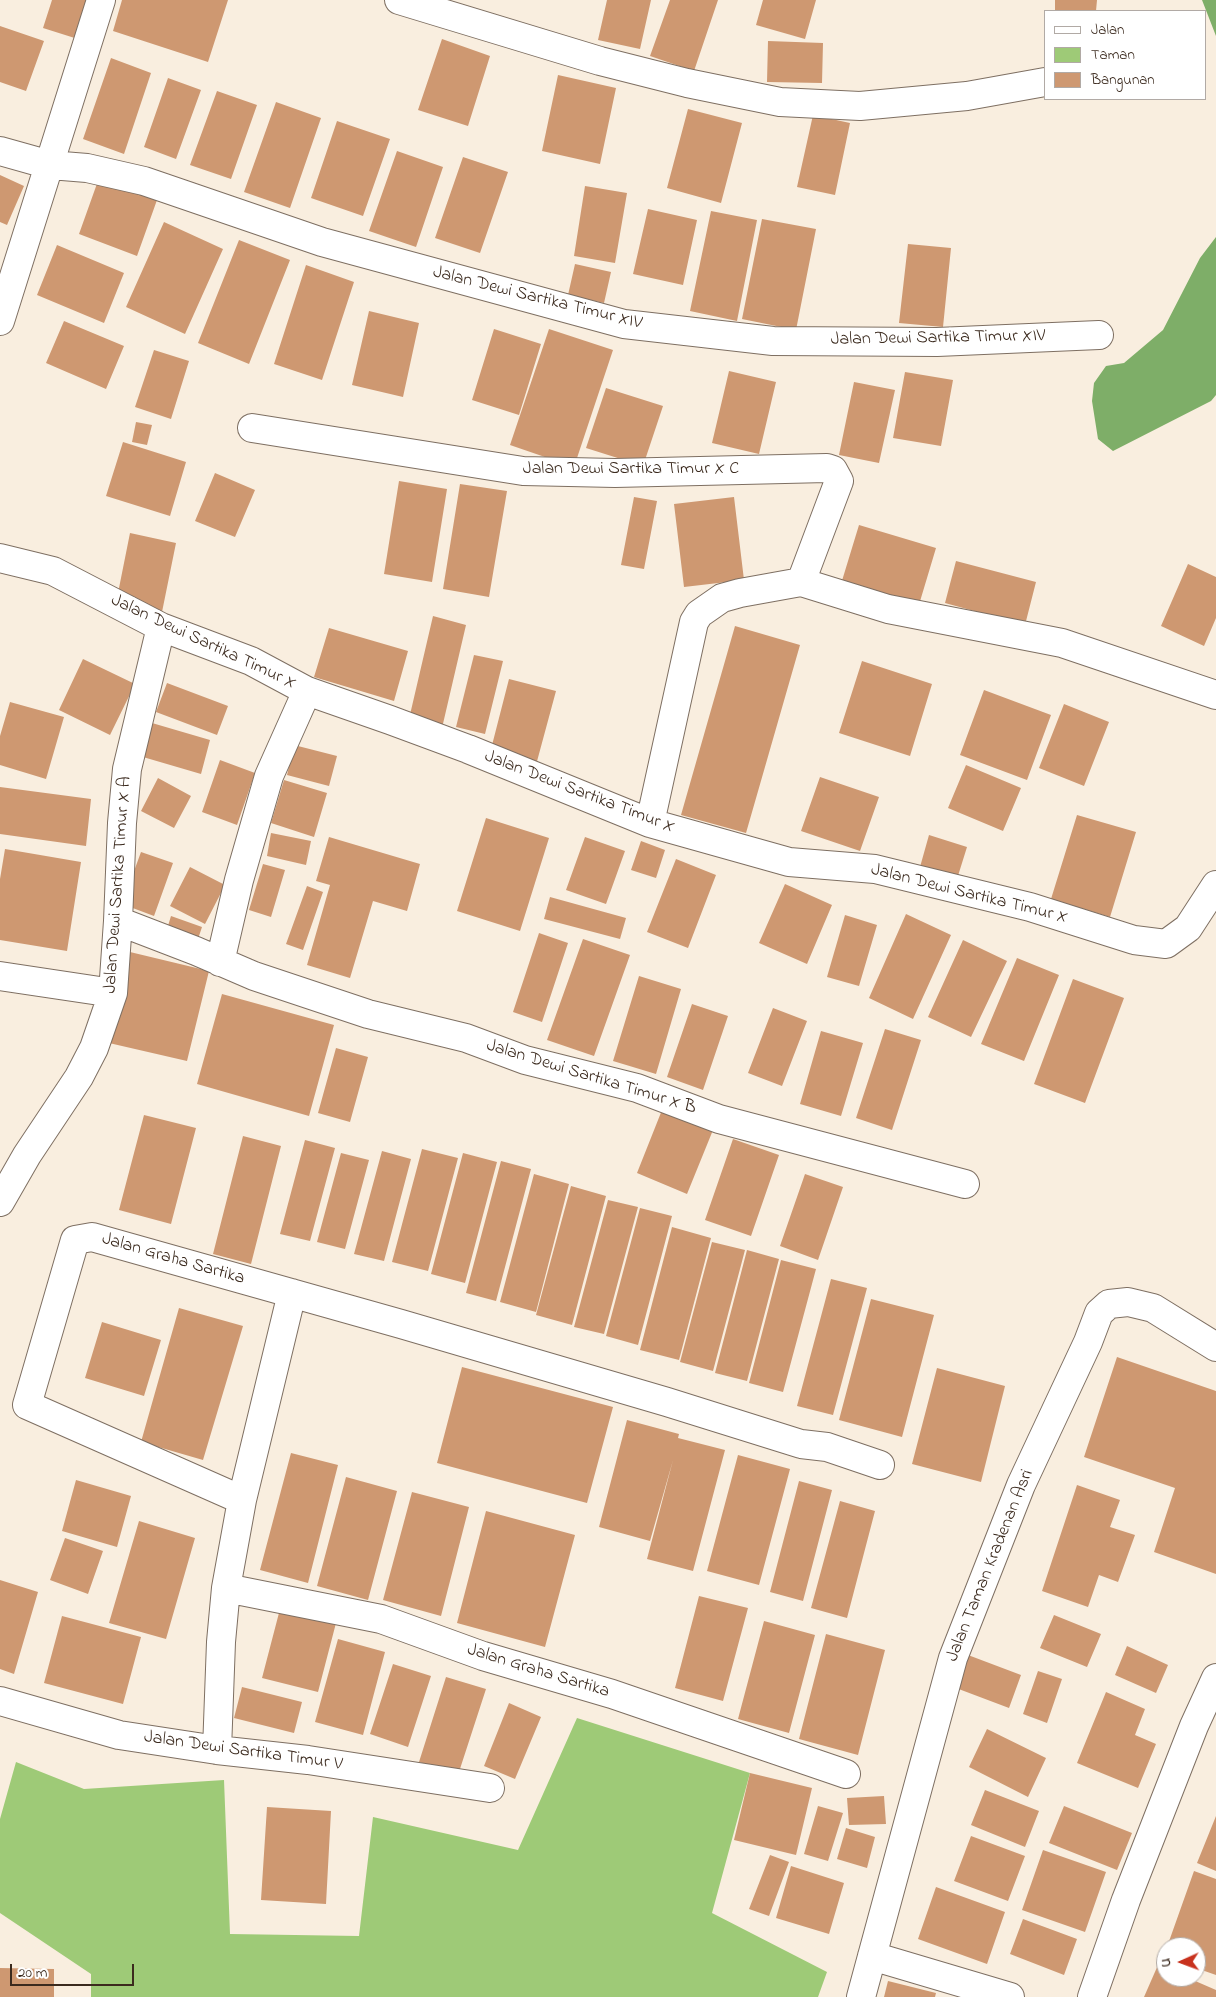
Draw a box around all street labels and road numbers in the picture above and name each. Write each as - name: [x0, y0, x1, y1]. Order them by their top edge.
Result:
- street label: Jalan Dewi Sartika Timur XIV: [430, 263, 644, 335]
- street label: Jalan Dewi Sartika Timur XIV: [831, 326, 1045, 352]
- street label: Jalan Dewi Sartika Timur X C: [523, 459, 739, 481]
- street label: Jalan Dewi Sartika Timur X: [107, 591, 299, 695]
- street label: Jalan Dewi Sartika Timur X: [481, 747, 677, 839]
- street label: Jalan Dewi Sartika Timur X A: [101, 776, 137, 994]
- street label: Jalan Dewi Sartika Timur X: [868, 860, 1070, 930]
- street label: Jalan Dewi Sartika Timur X B: [483, 1036, 699, 1120]
- street label: Jalan Graha Sartika: [99, 1229, 247, 1291]
- street label: Jalan Taman Kradenan Asri: [943, 1467, 1039, 1665]
- street label: Jalan Graha Sartika: [464, 1640, 612, 1704]
- street label: Jalan Dewi Sartika Timur V: [142, 1727, 344, 1777]

